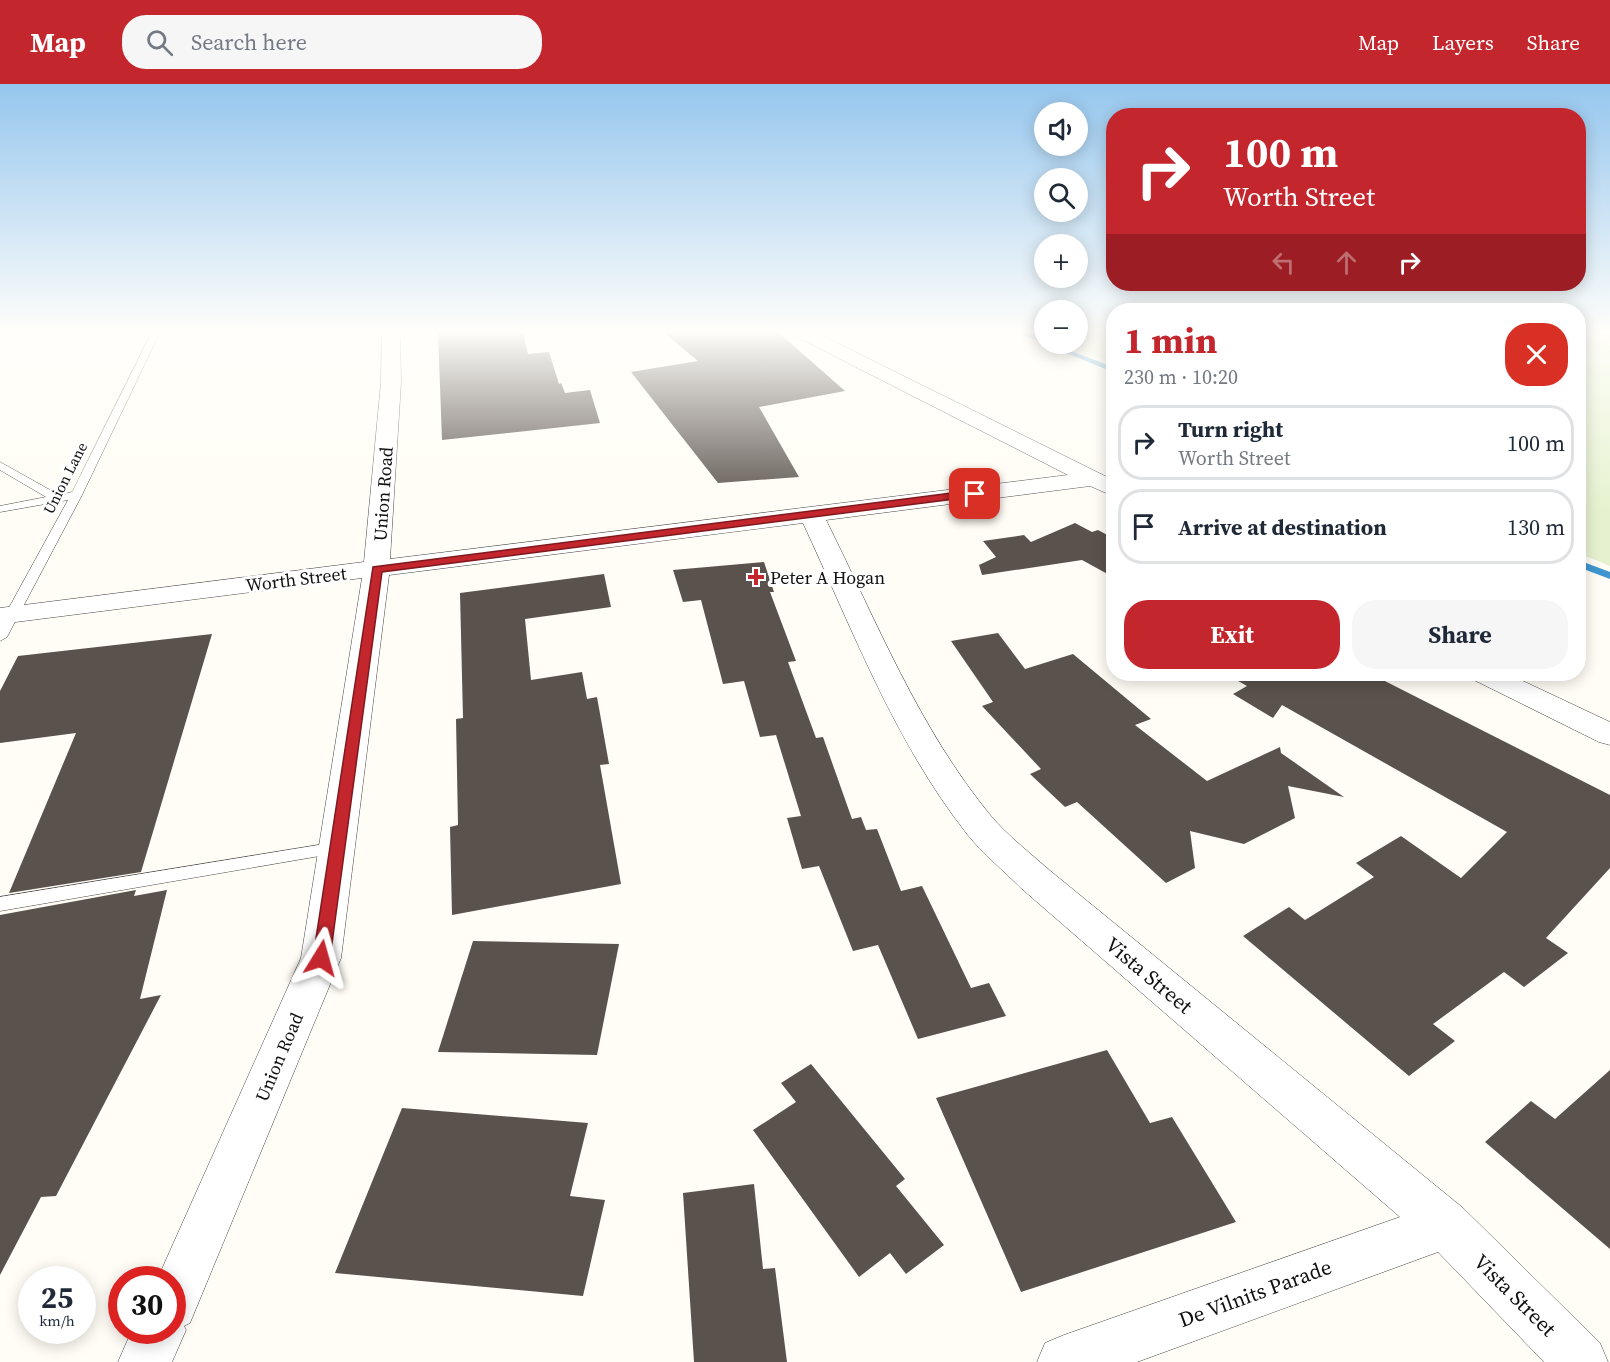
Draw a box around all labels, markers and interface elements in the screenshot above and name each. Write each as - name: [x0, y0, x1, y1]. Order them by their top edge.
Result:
- search box: [122, 15, 542, 69]
- text: Map: [30, 23, 86, 61]
- icon: search: [143, 26, 176, 59]
- text: Search here: [191, 27, 307, 57]
- text: Map: [1358, 28, 1399, 57]
- text: Layers: [1432, 28, 1494, 57]
- text: Share: [1527, 28, 1580, 57]
- map controls: [1034, 102, 1088, 354]
- button: sound: [1034, 102, 1088, 156]
- text: 100 m: [1223, 123, 1338, 181]
- icon: right: [1124, 132, 1202, 210]
- button: search: [1034, 168, 1088, 222]
- text: Worth Street: [1223, 178, 1375, 215]
- button: +: [1034, 234, 1088, 288]
- icon: left: [1267, 246, 1300, 279]
- icon: ahead: [1330, 246, 1363, 279]
- icon: right: [1393, 246, 1426, 279]
- button: −: [1034, 300, 1088, 354]
- text: 1 min: [1124, 316, 1217, 365]
- button: close: [1505, 323, 1568, 386]
- text: 230 m · 10:20: [1124, 363, 1238, 391]
- text: Turn right: [1178, 414, 1283, 444]
- icon: right: [1127, 426, 1160, 459]
- text: 100 m: [1507, 428, 1565, 458]
- street label: Union Lane: [38, 438, 92, 518]
- text: Worth Street: [1178, 444, 1291, 472]
- street label: Union Road: [367, 446, 399, 542]
- pin: [949, 468, 1000, 519]
- icon: arrive: [958, 477, 991, 510]
- icon: arrive: [1127, 510, 1160, 543]
- text: Arrive at destination: [1178, 512, 1387, 542]
- text: 130 m: [1507, 512, 1565, 542]
- street label: Worth Street: [244, 560, 348, 598]
- place label: Peter A Hogan: [770, 565, 885, 590]
- marker: Peter A Hogan: [747, 568, 765, 586]
- button: Exit: [1124, 600, 1340, 669]
- button: Share: [1352, 600, 1568, 669]
- position arrow: [289, 926, 353, 990]
- street label: Vista Street: [1099, 930, 1199, 1020]
- street label: Union Road: [249, 1009, 309, 1105]
- street label: Vista Street: [1467, 1247, 1563, 1343]
- street label: De Vilnits Parade: [1175, 1252, 1335, 1334]
- speed limit sign: 30: [108, 1266, 186, 1344]
- text: 25: [41, 1277, 73, 1318]
- text: km/h: [39, 1310, 75, 1331]

